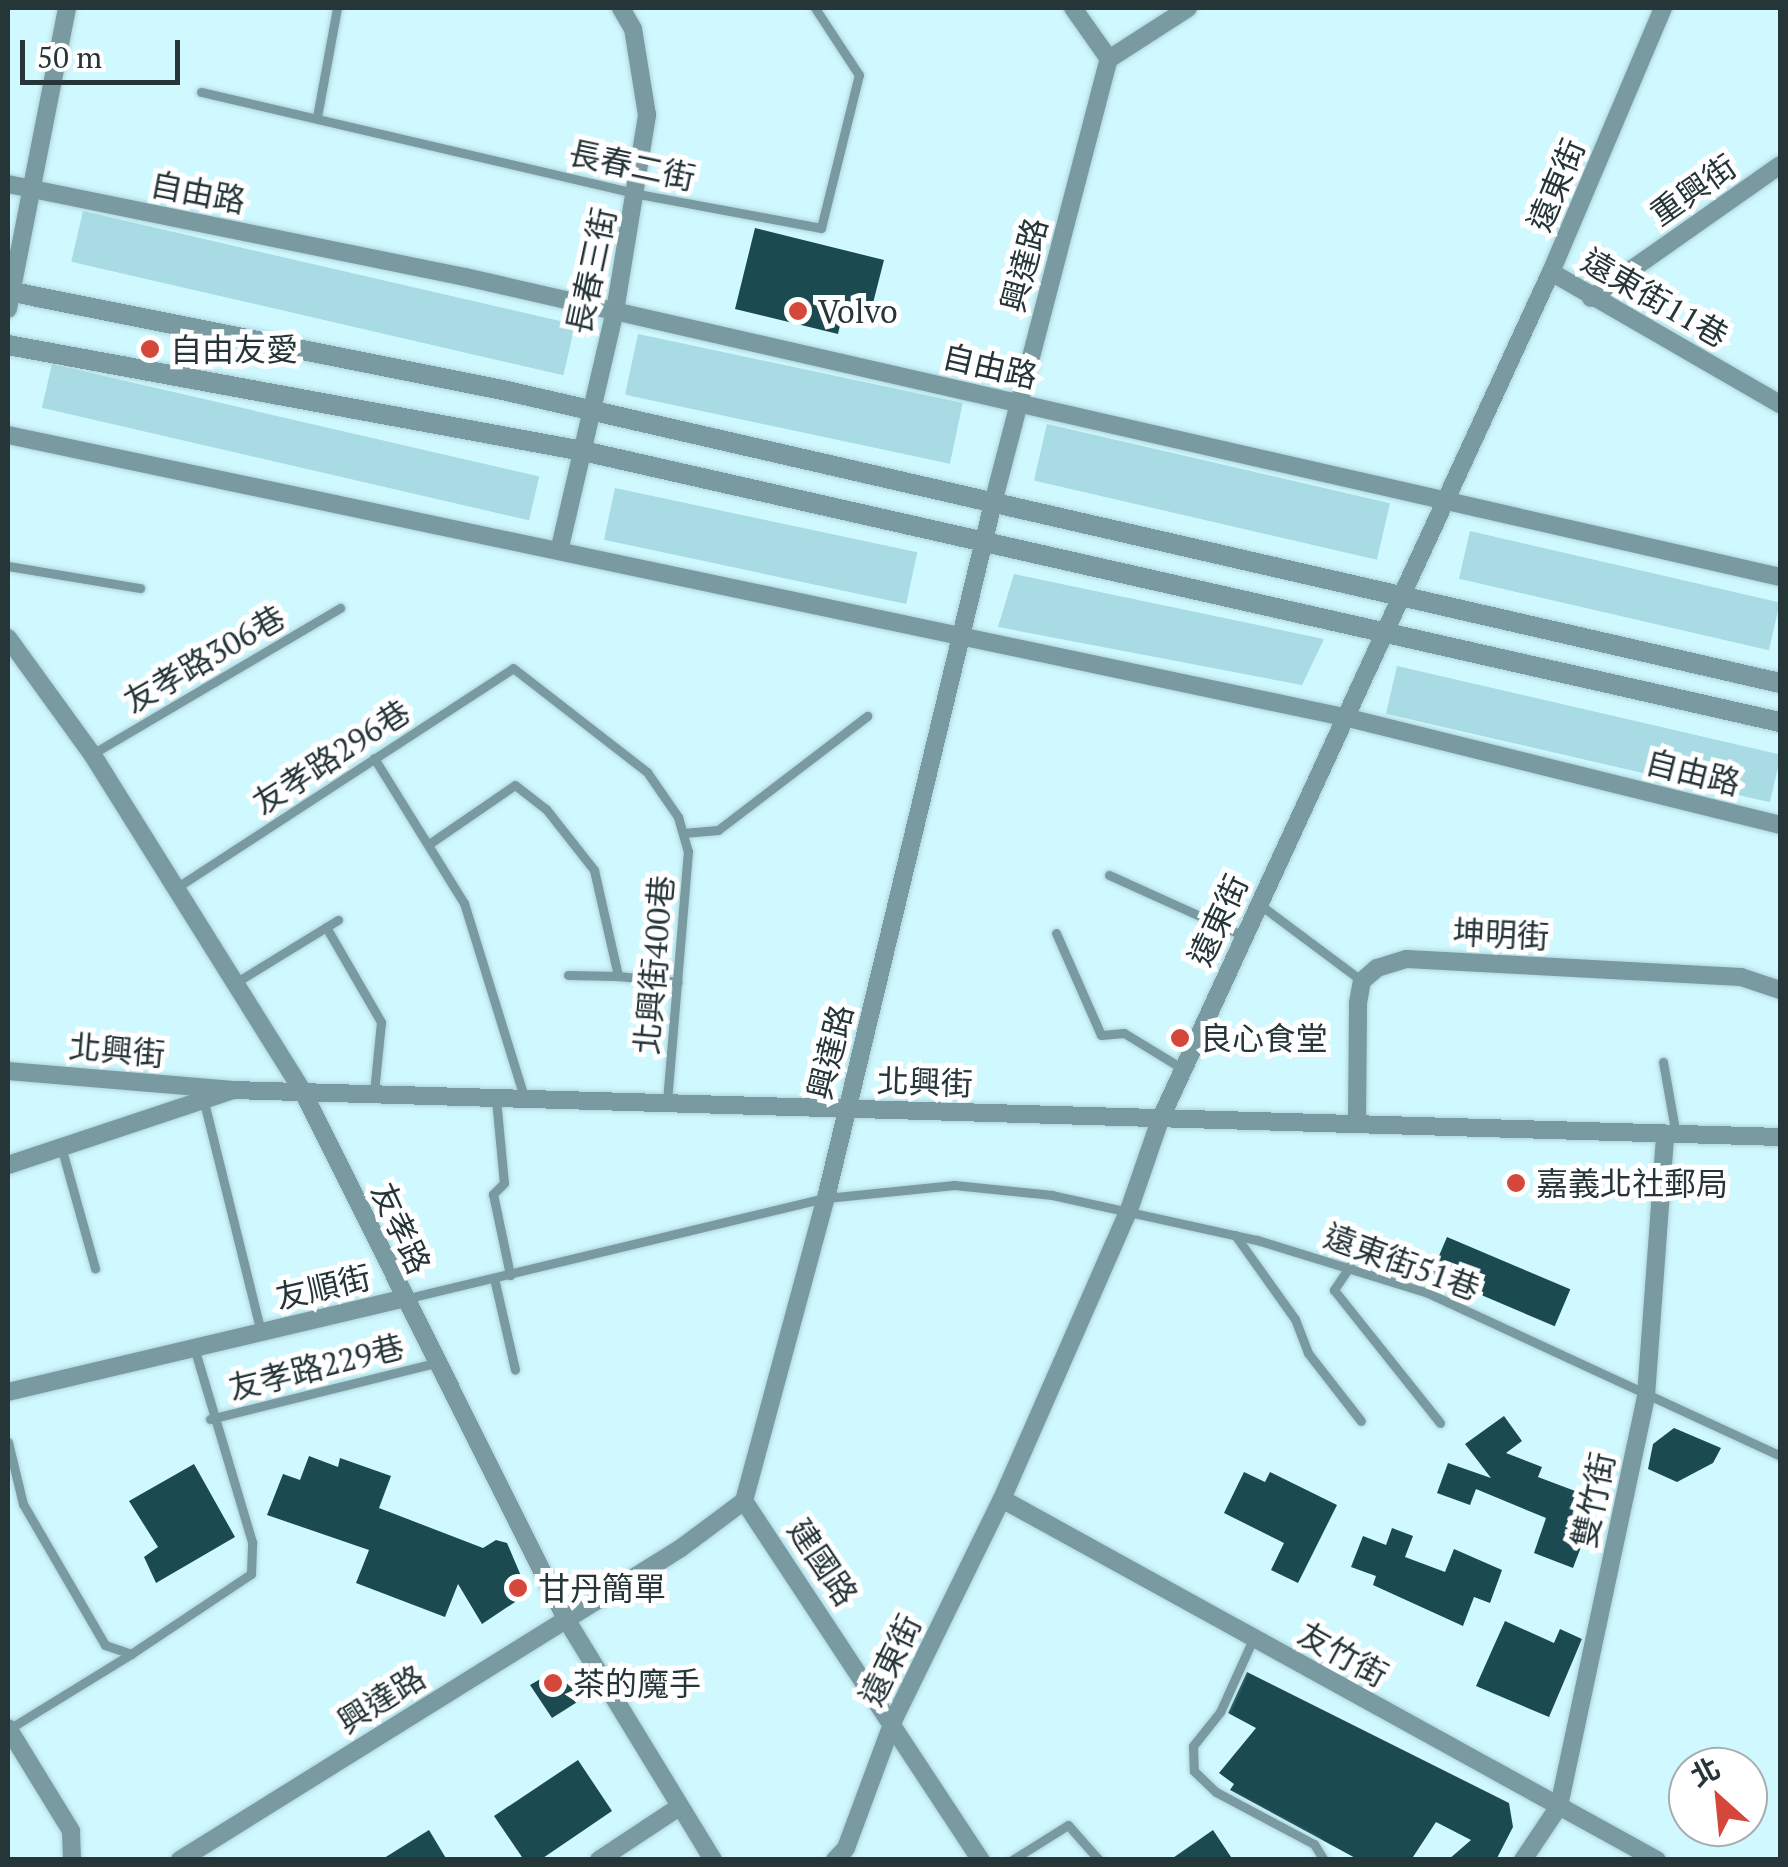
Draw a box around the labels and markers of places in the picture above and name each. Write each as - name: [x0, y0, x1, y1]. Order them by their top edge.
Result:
- place label: Volvo: [818, 292, 898, 330]
- marker: Volvo: [787, 300, 809, 322]
- place label: 自由友愛: [170, 330, 298, 368]
- marker: 自由友愛: [139, 338, 161, 360]
- place label: 良心食堂: [1200, 1019, 1328, 1057]
- marker: 良心食堂: [1169, 1027, 1191, 1049]
- place label: 嘉義北社郵局: [1536, 1164, 1728, 1202]
- marker: 嘉義北社郵局: [1505, 1172, 1527, 1194]
- place label: 甘丹簡單: [538, 1569, 666, 1607]
- marker: 甘丹簡單: [507, 1577, 529, 1599]
- place label: 茶的魔手: [573, 1664, 701, 1702]
- marker: 茶的魔手: [542, 1672, 564, 1694]

